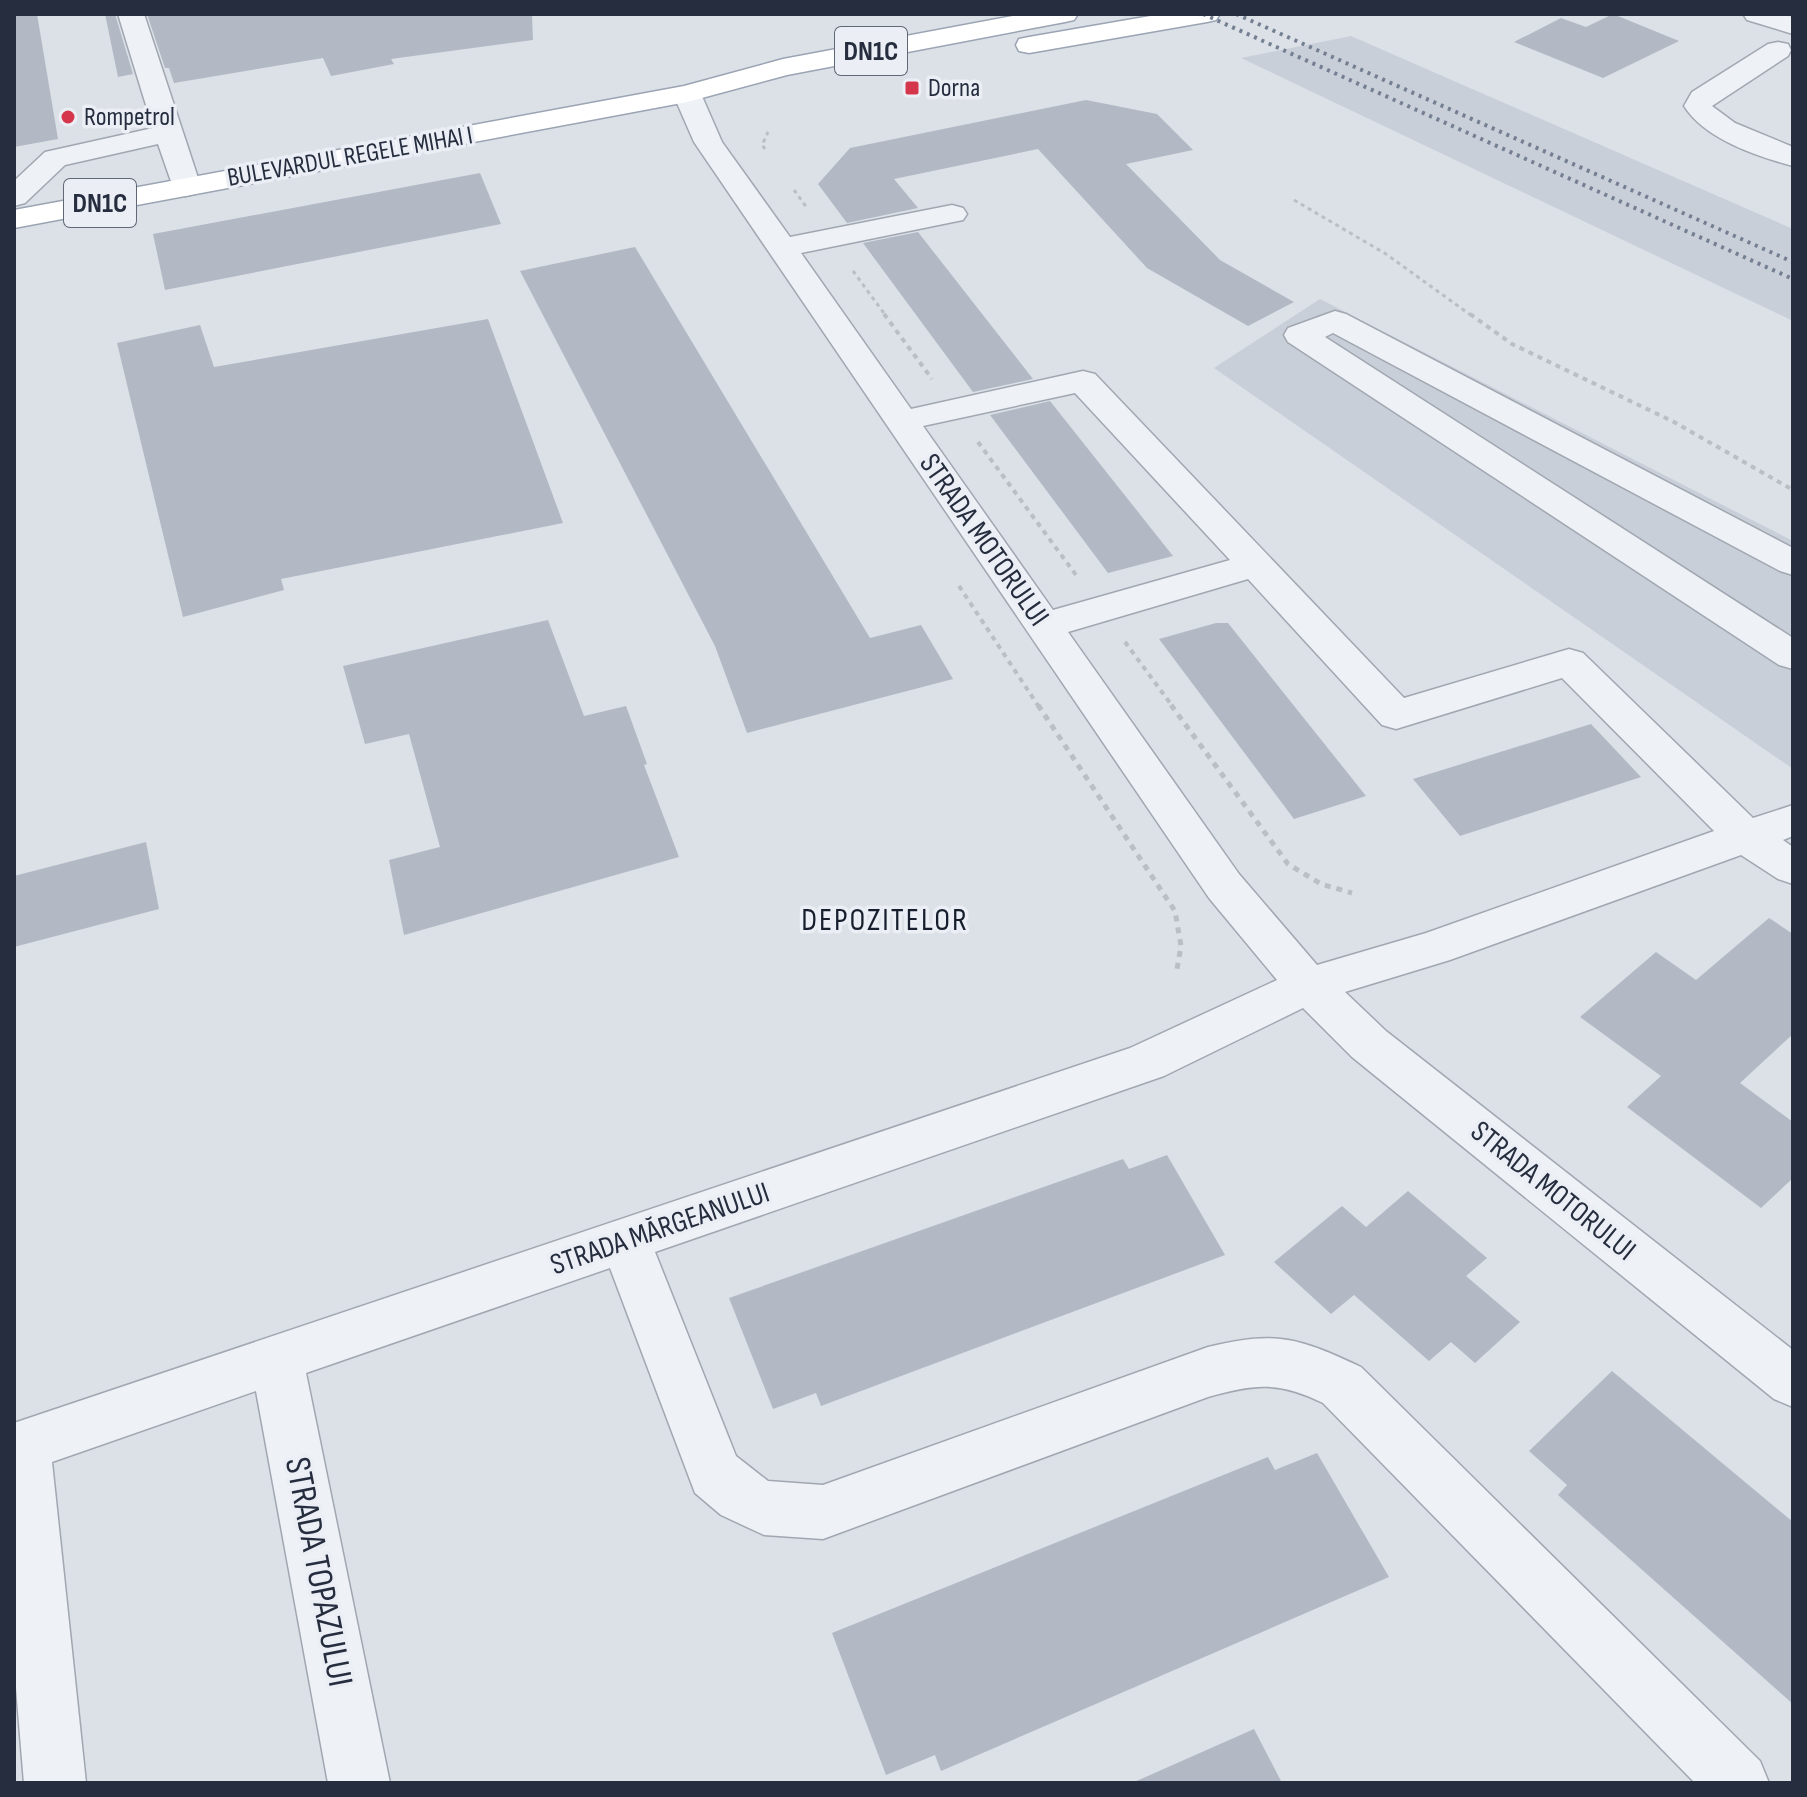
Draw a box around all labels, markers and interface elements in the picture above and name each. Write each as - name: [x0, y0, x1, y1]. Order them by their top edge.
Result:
- road number: DN1C: [835, 27, 907, 75]
- place label: Dorna: [928, 73, 980, 104]
- marker: Dorna: [903, 79, 921, 97]
- place label: Rompetrol: [84, 102, 175, 133]
- marker: Rompetrol: [59, 108, 77, 126]
- street label: BULEVARDUL REGELE MIHAI I: [225, 120, 475, 194]
- road number: DN1C: [64, 179, 136, 227]
- street label: STRADA MOTORULUI: [911, 447, 1057, 633]
- district label: DEPOZITELOR: [801, 901, 969, 940]
- street label: STRADA MOTORULUI: [1463, 1113, 1643, 1269]
- street label: STRADA MĂRGEANULUI: [546, 1175, 774, 1283]
- street label: STRADA TOPAZULUI: [275, 1454, 361, 1690]

